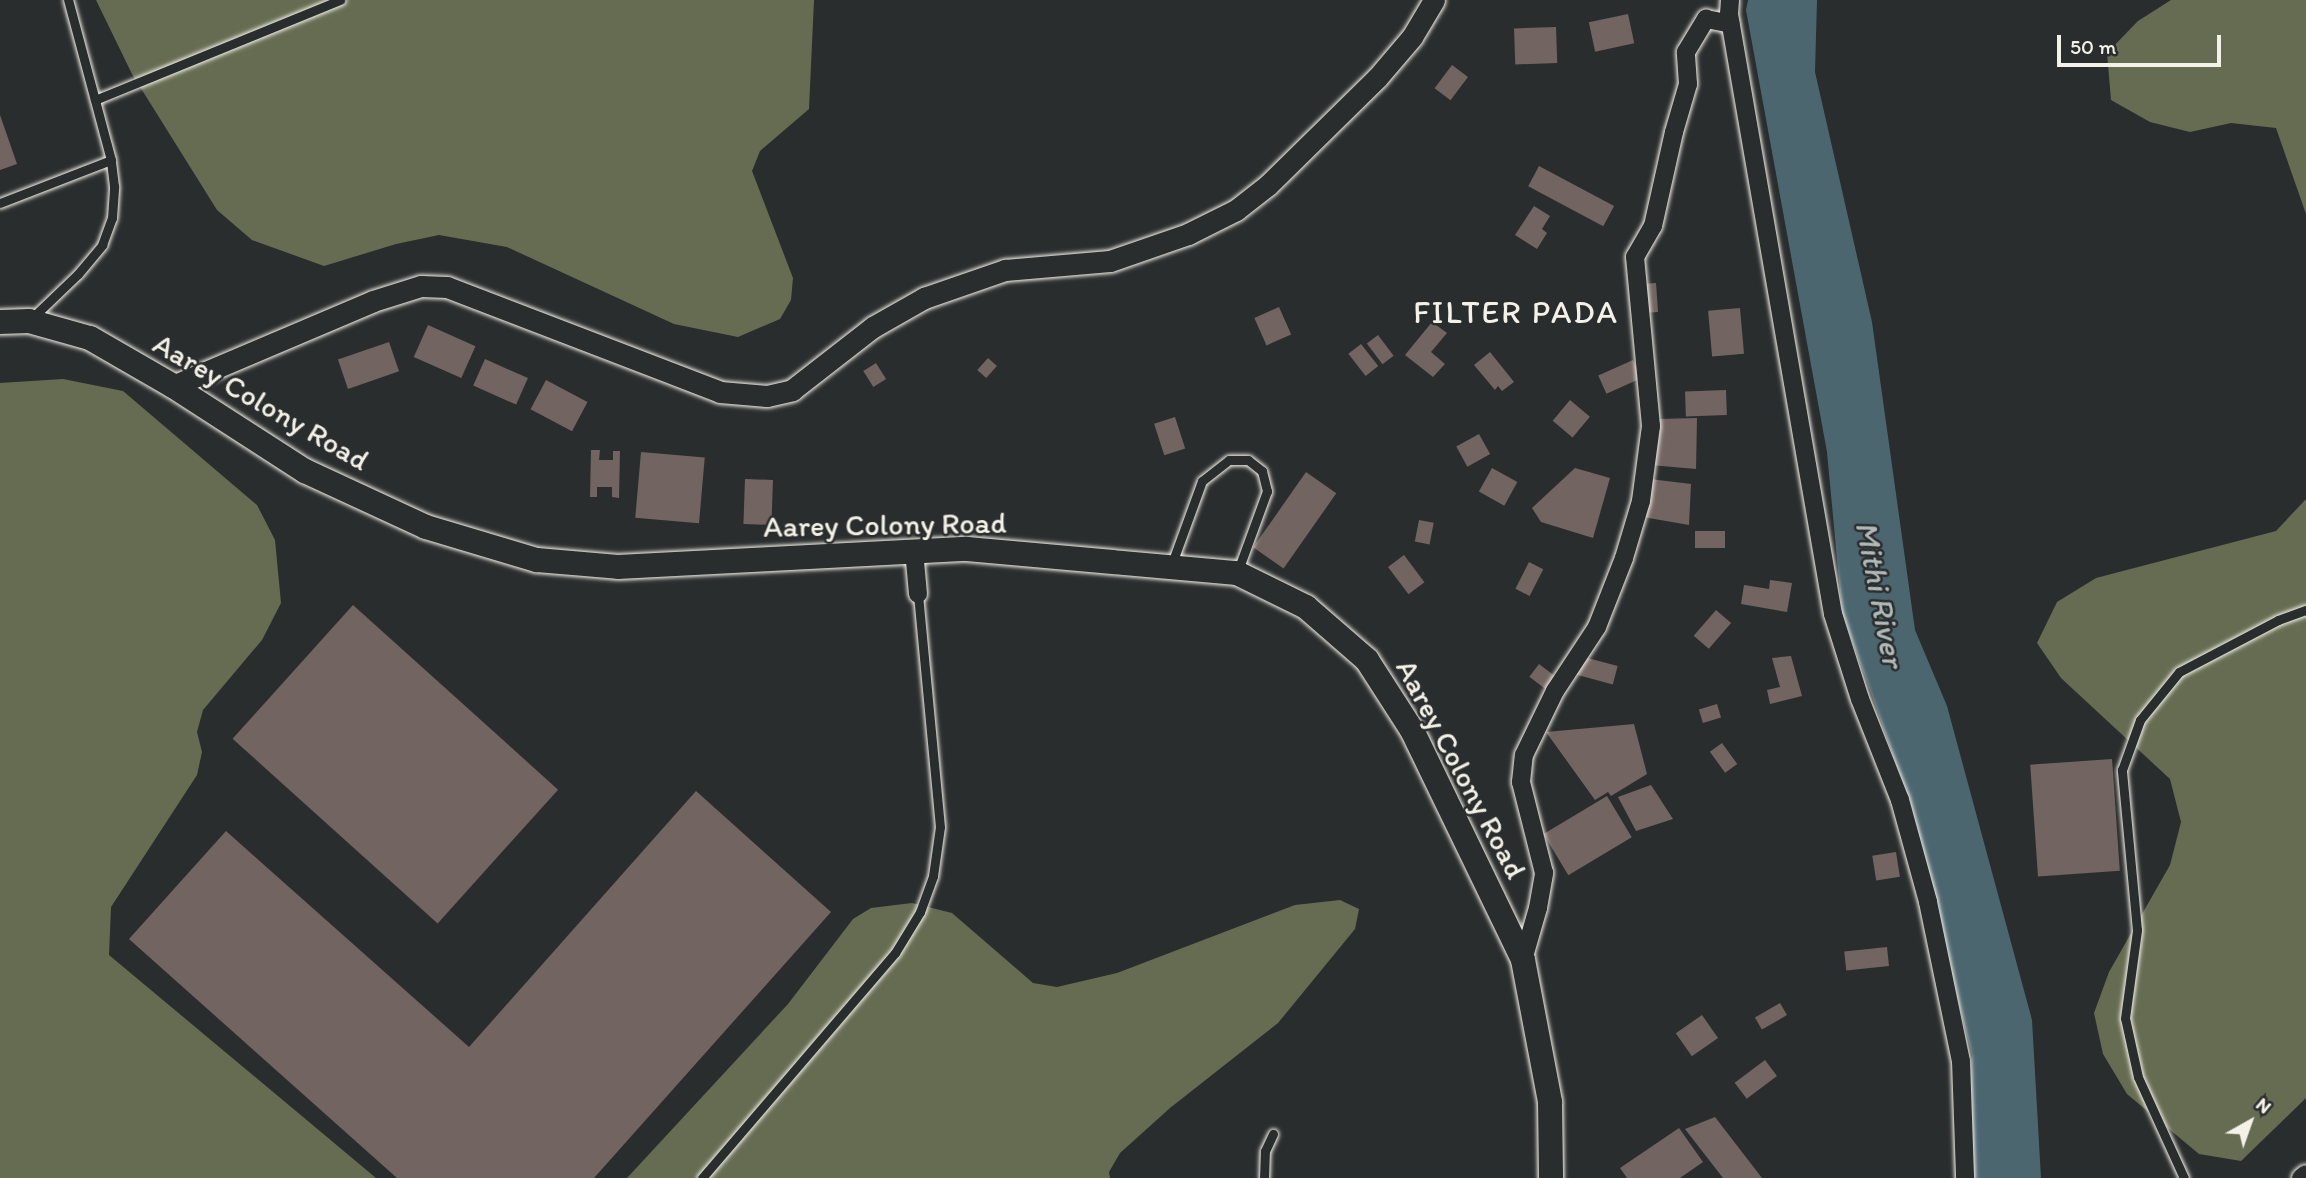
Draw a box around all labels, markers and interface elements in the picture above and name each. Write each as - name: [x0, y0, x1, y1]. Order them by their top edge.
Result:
- scale bar: [2061, 21, 2226, 65]
- text: 50 m: [2070, 34, 2116, 59]
- district label: FILTER PADA: [1414, 293, 1618, 331]
- street label: Aarey Colony Road: [147, 326, 375, 478]
- street label: Aarey Colony Road: [764, 505, 1006, 545]
- water label: Mithi River: [1847, 518, 1913, 670]
- street label: Aarey Colony Road: [1388, 654, 1534, 884]
- north arrow: [2215, 1087, 2285, 1157]
- text: N: [2252, 1093, 2276, 1118]

